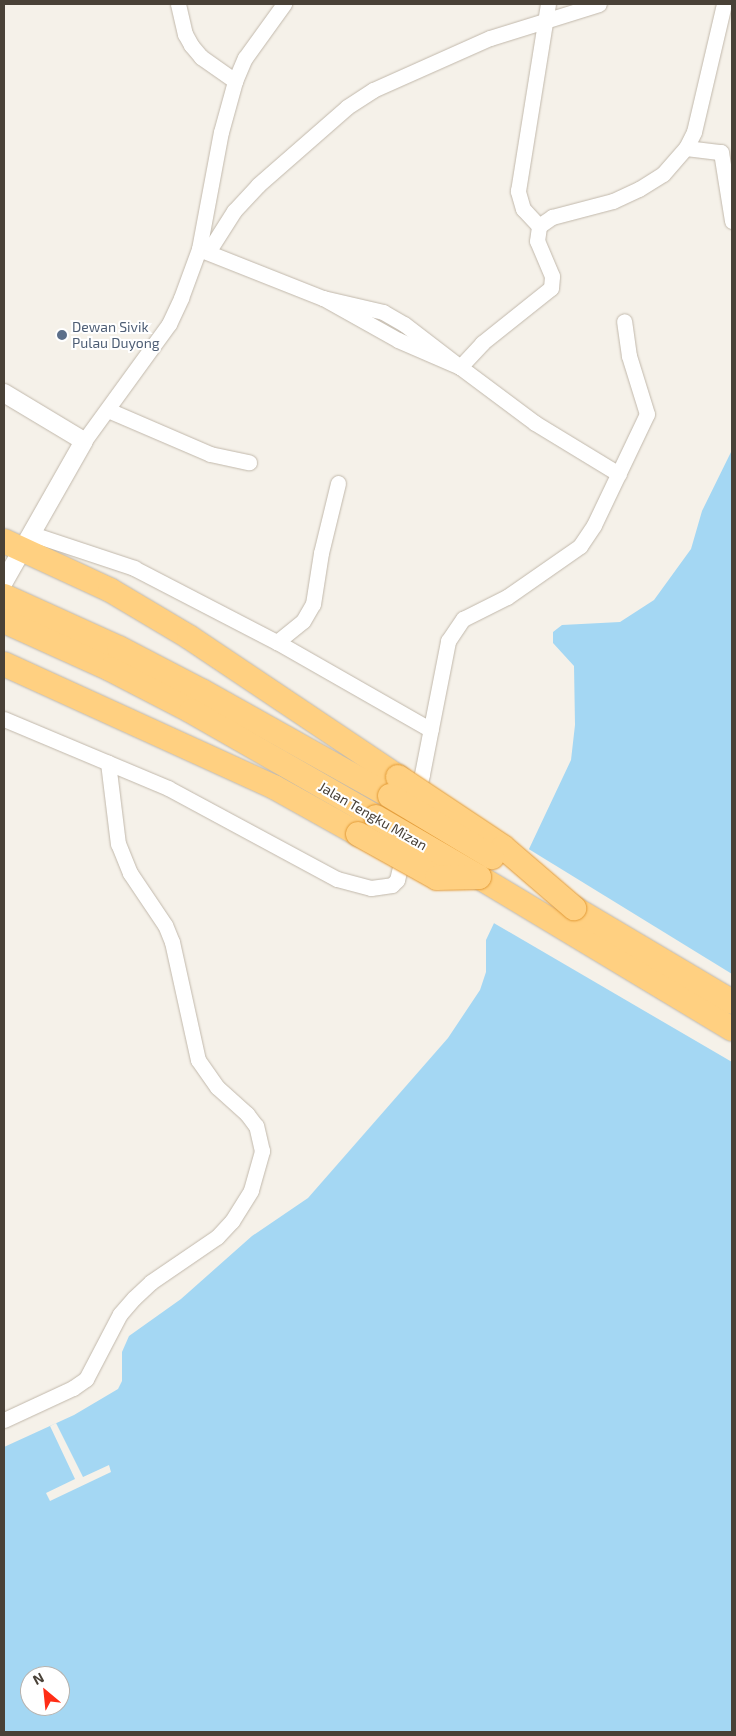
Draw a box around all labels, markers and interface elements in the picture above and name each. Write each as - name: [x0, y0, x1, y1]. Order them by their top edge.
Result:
- place label: Dewan Sivik Pulau Duyong: [72, 319, 160, 352]
- marker: Dewan Sivik Pulau Duyong: [56, 329, 68, 341]
- street label: Jalan Tengku Mizan: [316, 778, 430, 854]
- north arrow: [20, 1666, 70, 1716]
- text: N: [30, 1668, 47, 1688]

